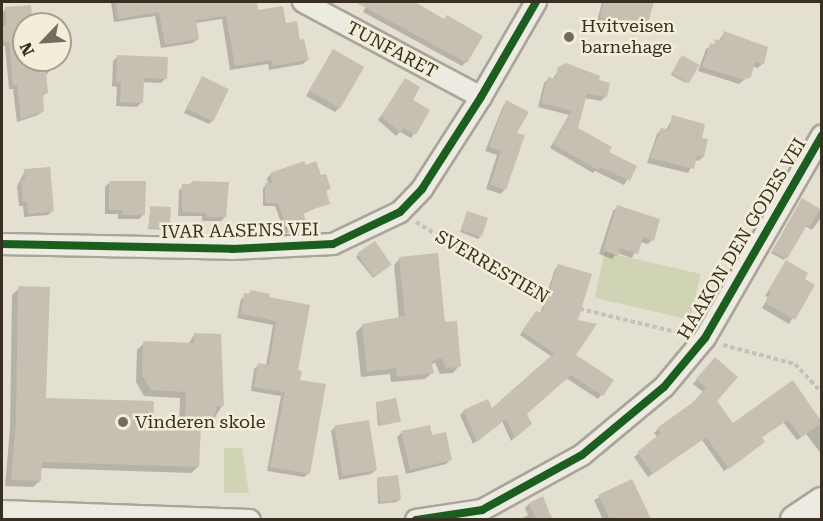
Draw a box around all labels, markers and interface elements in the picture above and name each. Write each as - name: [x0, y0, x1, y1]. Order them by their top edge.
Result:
- north arrow: [12, 12, 72, 72]
- place label: Hvitveisen barnehage: [581, 16, 675, 58]
- street label: TUNFARET: [343, 17, 441, 83]
- marker: Hvitveisen barnehage: [562, 30, 576, 44]
- text: N: [16, 39, 38, 59]
- street label: HAAKON DEN GODES VEI: [673, 134, 811, 344]
- street label: IVAR AASENS VEI: [161, 219, 319, 243]
- street label: SVERRESTIEN: [431, 226, 553, 308]
- place label: Vinderen skole: [135, 411, 266, 433]
- marker: Vinderen skole: [116, 415, 130, 429]

